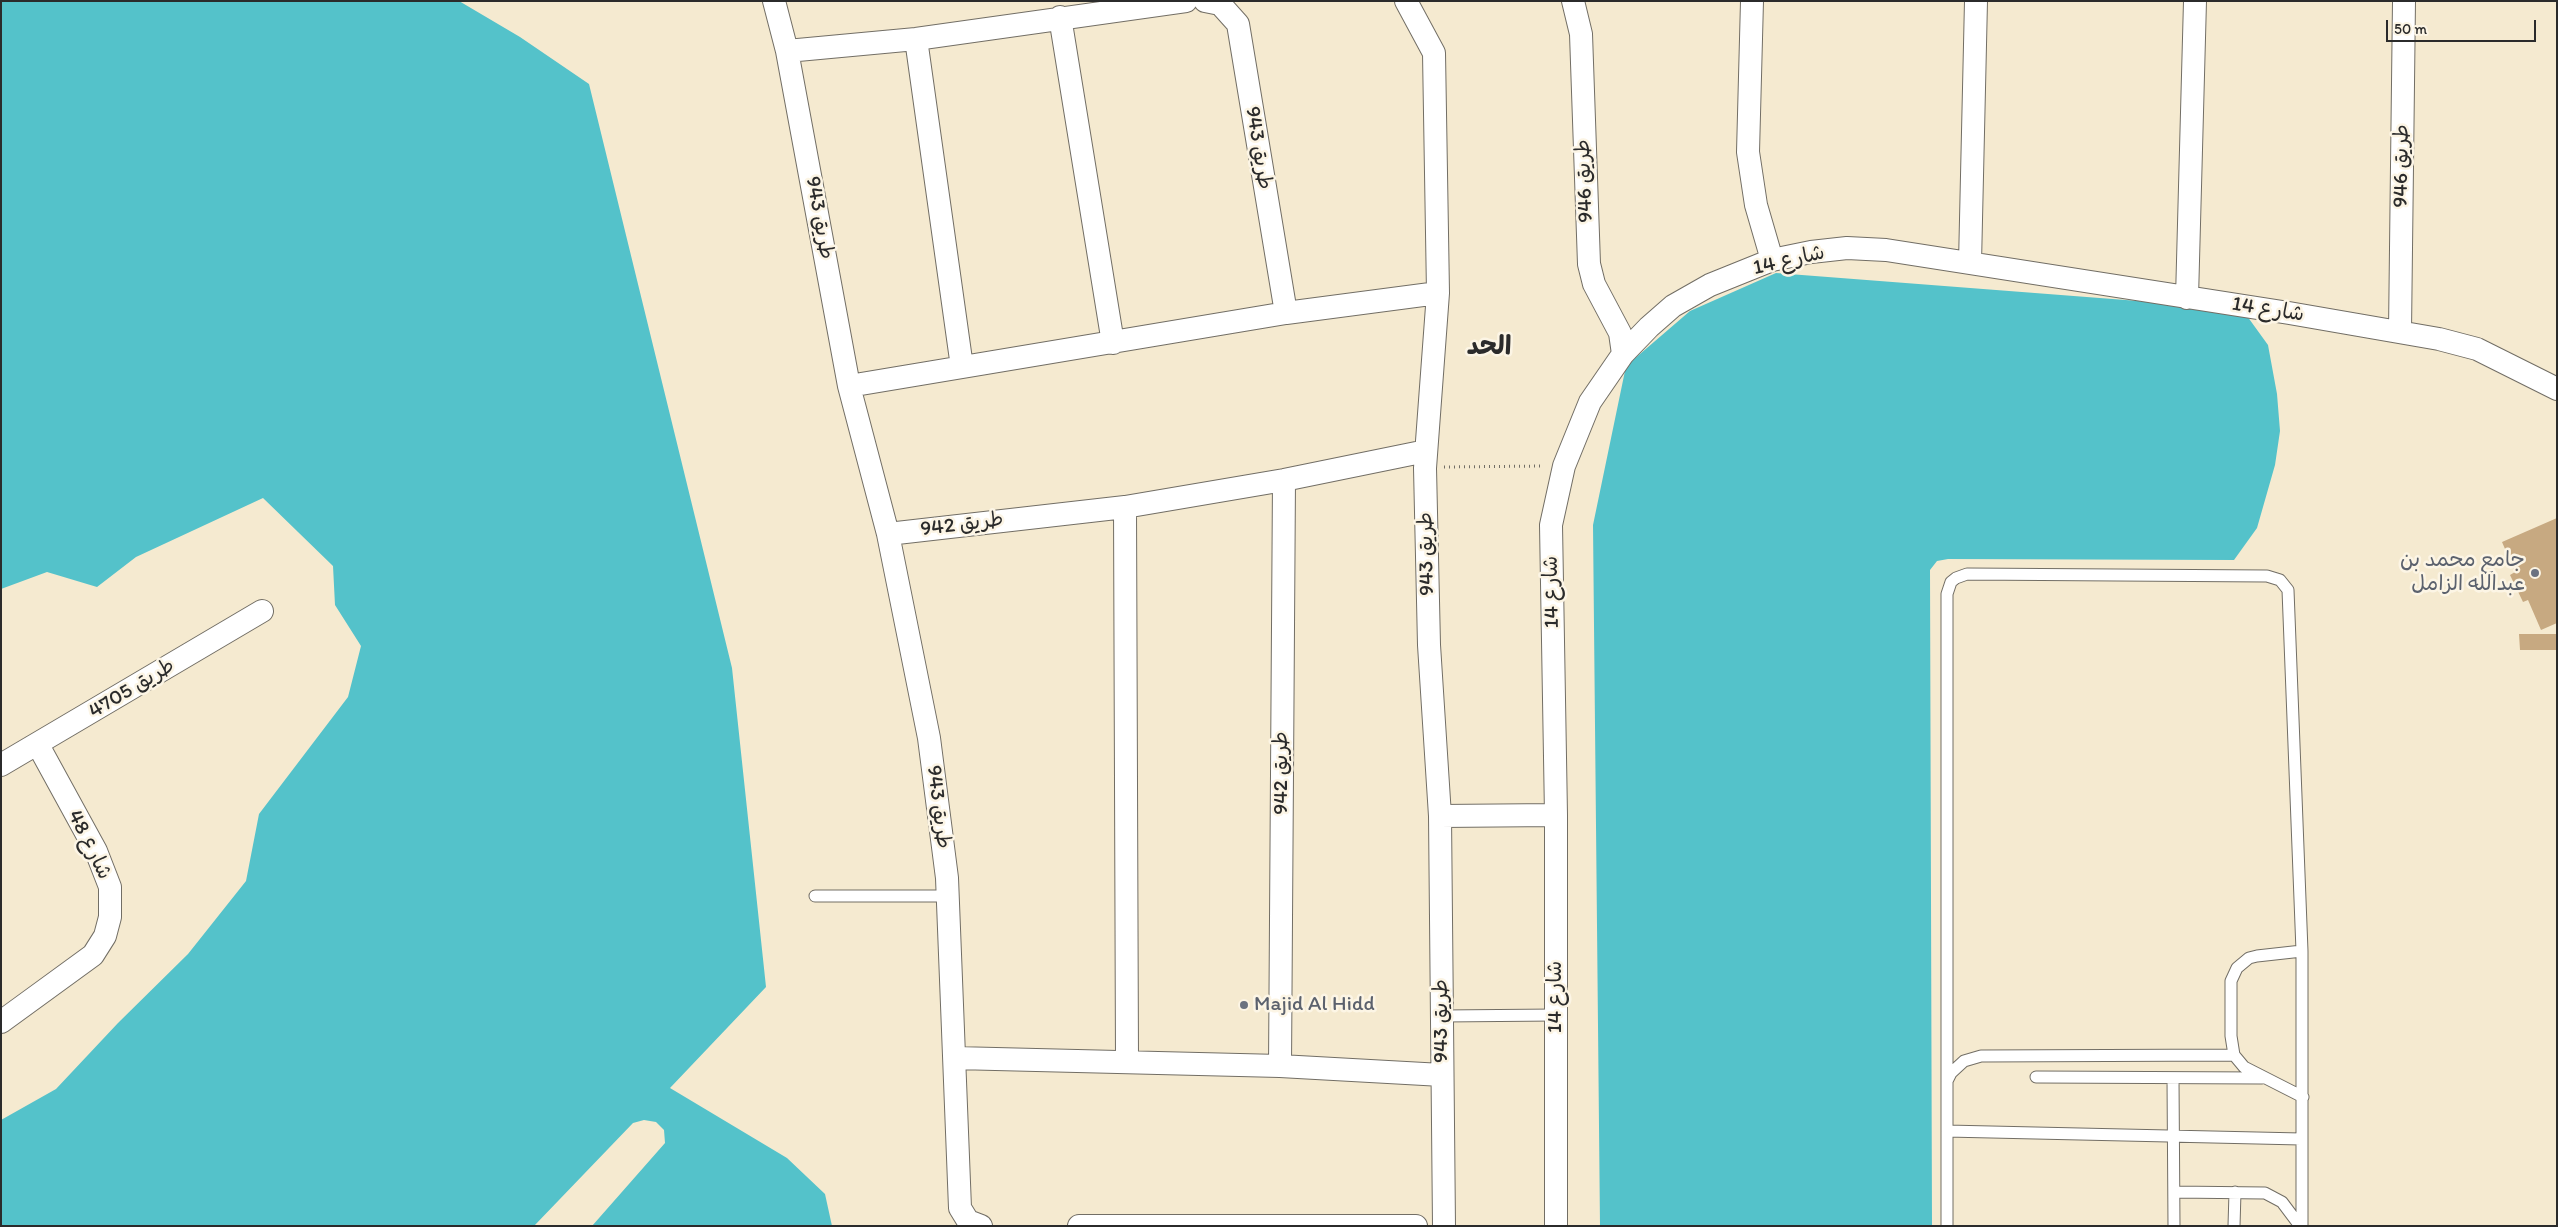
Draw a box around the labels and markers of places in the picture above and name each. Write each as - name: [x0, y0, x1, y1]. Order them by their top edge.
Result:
- place label: جامع محمد بن عبدالله الزامل: [2400, 548, 2525, 598]
- marker: جامع محمد بن عبدالله الزامل: [2529, 567, 2541, 579]
- place label: Majid Al Hidd: [1254, 992, 1375, 1018]
- marker: Majid Al Hidd: [1238, 999, 1250, 1011]

